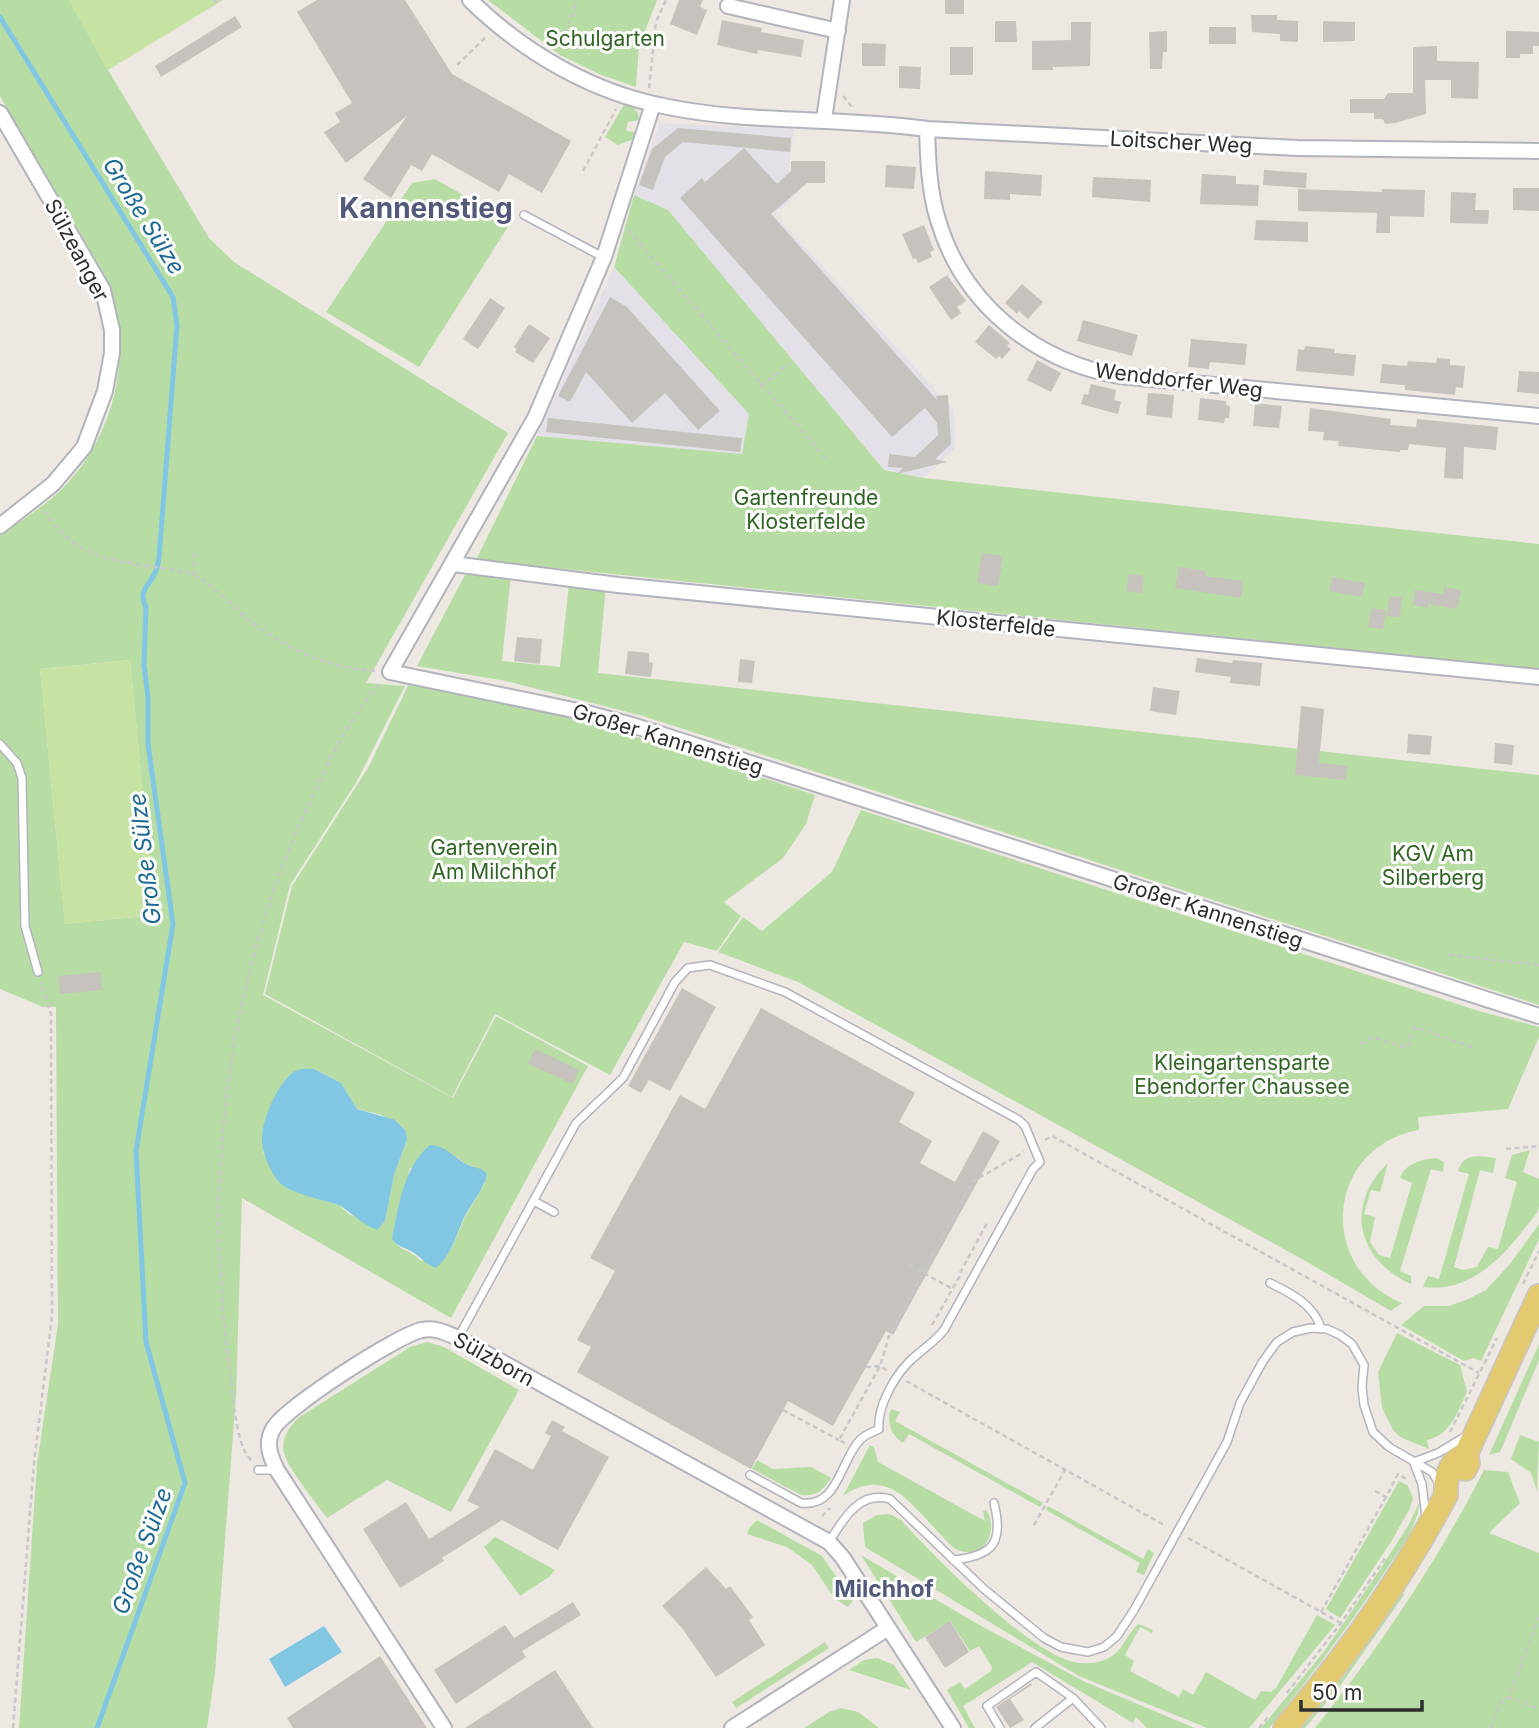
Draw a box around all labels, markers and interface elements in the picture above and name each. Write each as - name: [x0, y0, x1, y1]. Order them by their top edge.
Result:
- park label: Schulgarten: [545, 26, 665, 51]
- street label: Loitscher Weg: [1109, 126, 1253, 158]
- water label: Große Sülze: [97, 152, 191, 280]
- district label: Kannenstieg: [339, 191, 513, 225]
- street label: Sülzeanger: [40, 195, 114, 305]
- street label: Wenddorfer Weg: [1094, 357, 1264, 403]
- park label: Gartenfreunde Klosterfelde: [734, 485, 878, 534]
- street label: Klosterfelde: [935, 604, 1057, 642]
- street label: Großer Kannenstieg: [570, 698, 766, 780]
- water label: Große Sülze: [123, 791, 167, 927]
- park label: Gartenverein Am Milchhof: [430, 835, 558, 884]
- park label: KGV Am Silberberg: [1382, 841, 1484, 890]
- street label: Großer Kannenstieg: [1110, 868, 1306, 954]
- park label: Kleingartensparte Ebendorfer Chaussee: [1134, 1050, 1350, 1099]
- street label: Sülzborn: [449, 1327, 539, 1391]
- water label: Große Sülze: [106, 1484, 178, 1618]
- district label: Milchhof: [834, 1575, 934, 1603]
- scale bar: [1301, 1668, 1422, 1712]
- text: 50 m: [1312, 1680, 1362, 1705]

